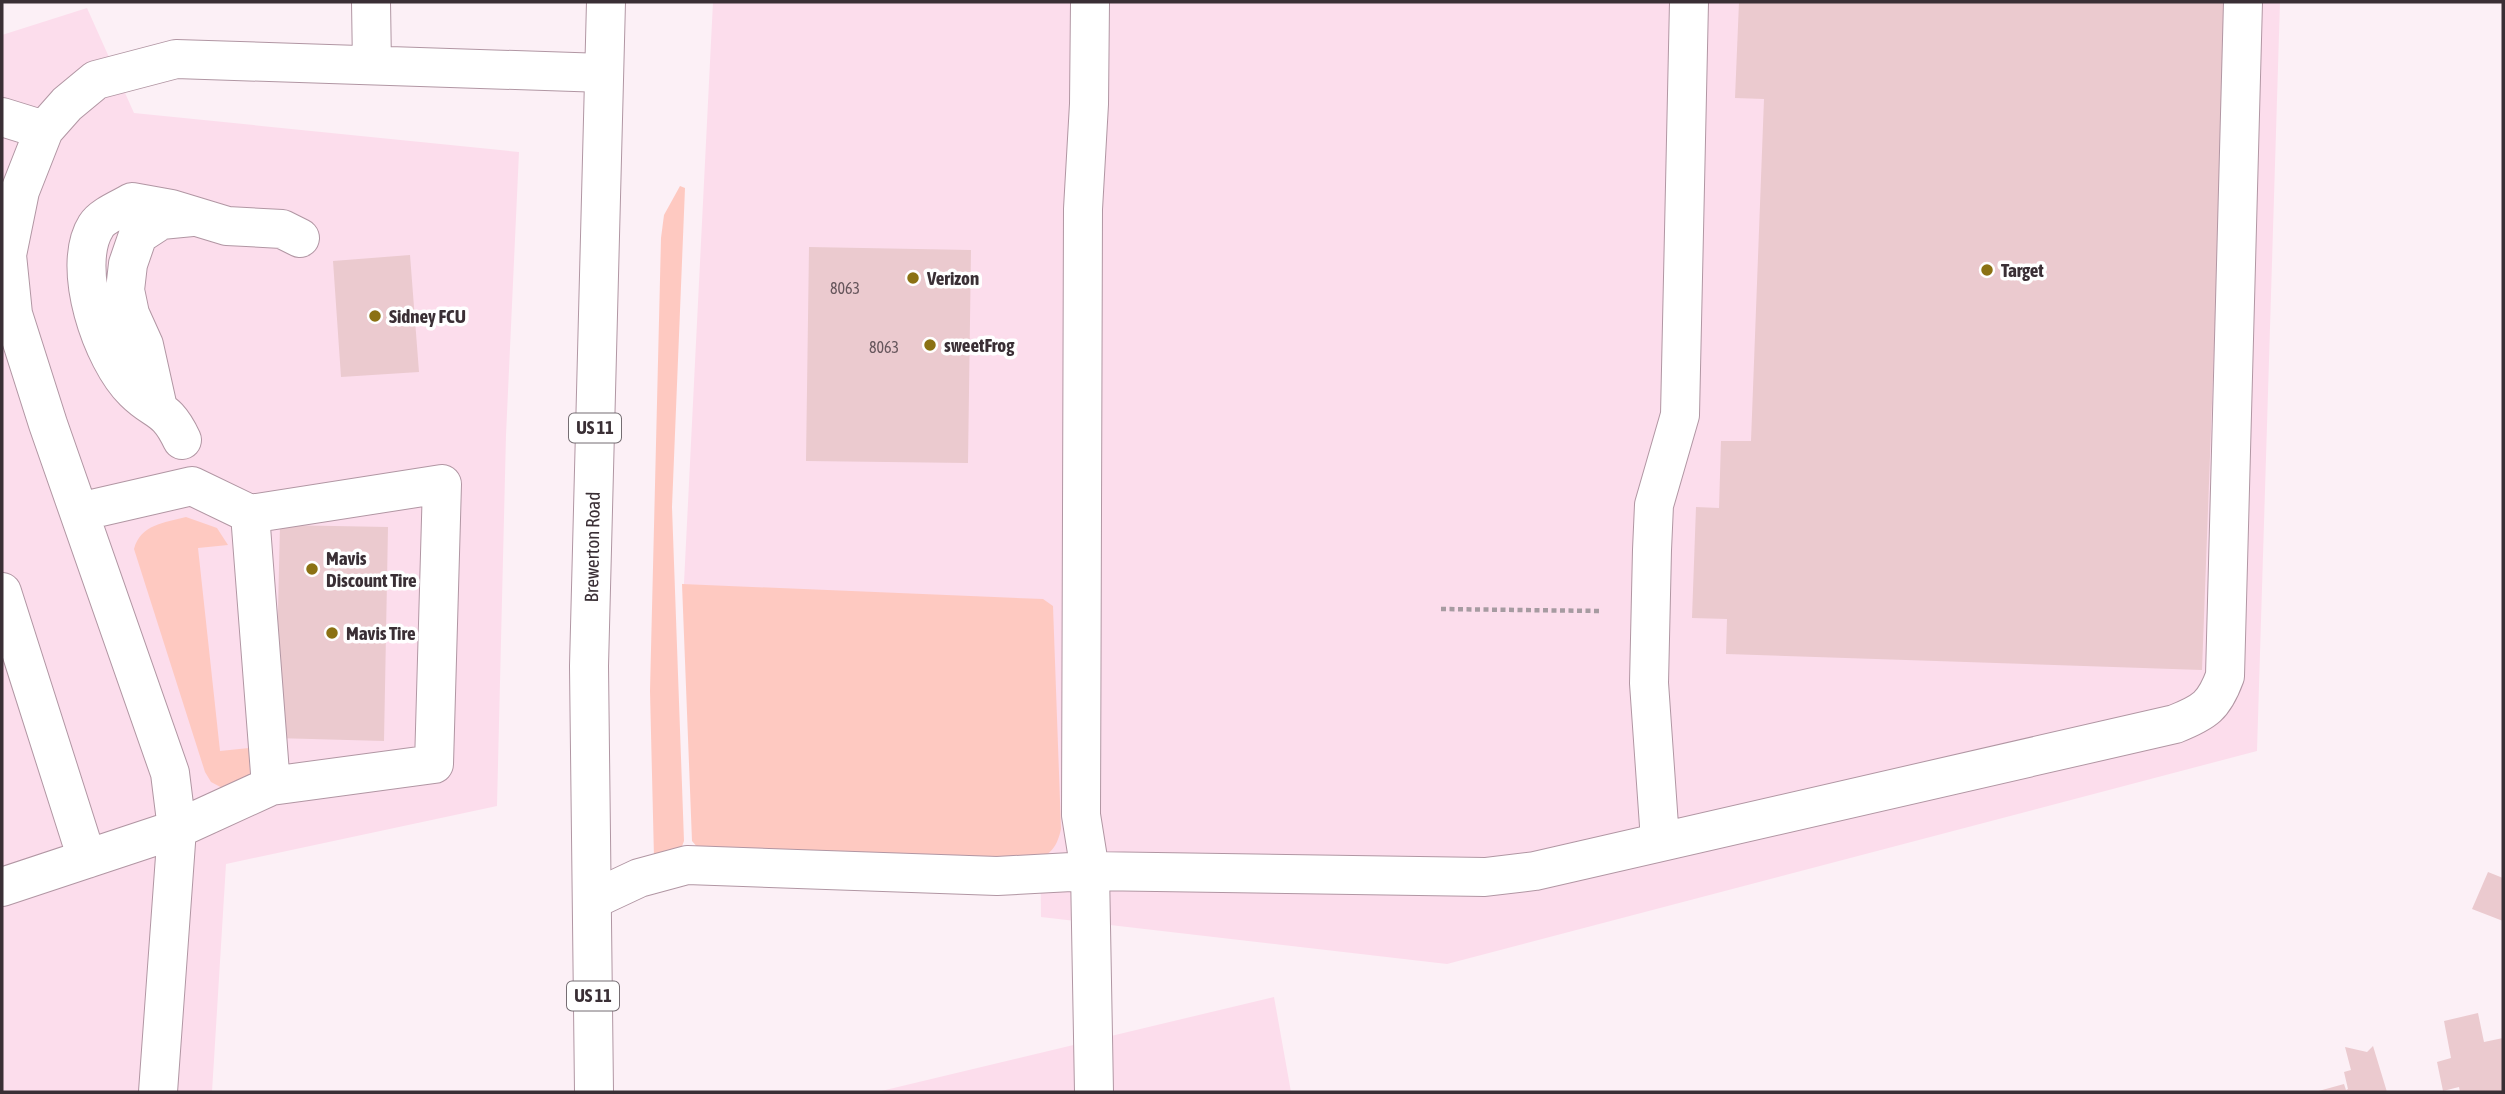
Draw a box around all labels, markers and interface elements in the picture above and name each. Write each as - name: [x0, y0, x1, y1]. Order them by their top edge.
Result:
- place label: Target: [2001, 259, 2044, 281]
- marker: Target: [1979, 262, 1995, 278]
- place label: Verizon: [926, 267, 979, 289]
- marker: Verizon: [905, 270, 921, 286]
- house number: 8063: [830, 279, 860, 297]
- place label: Sidney FCU: [389, 305, 466, 327]
- marker: Sidney FCU: [367, 308, 383, 324]
- place label: sweetFrog: [944, 334, 1015, 356]
- marker: sweetFrog: [922, 337, 938, 353]
- house number: 8063: [869, 338, 899, 356]
- road number: US 11: [569, 414, 621, 442]
- street label: Brewerton Road: [580, 492, 604, 602]
- place label: Mavis Discount Tire: [326, 547, 417, 591]
- marker: Mavis Discount Tire: [304, 561, 320, 577]
- place label: Mavis Tire: [346, 622, 416, 644]
- marker: Mavis Tire: [324, 625, 340, 641]
- road number: US 11: [567, 981, 619, 1010]

